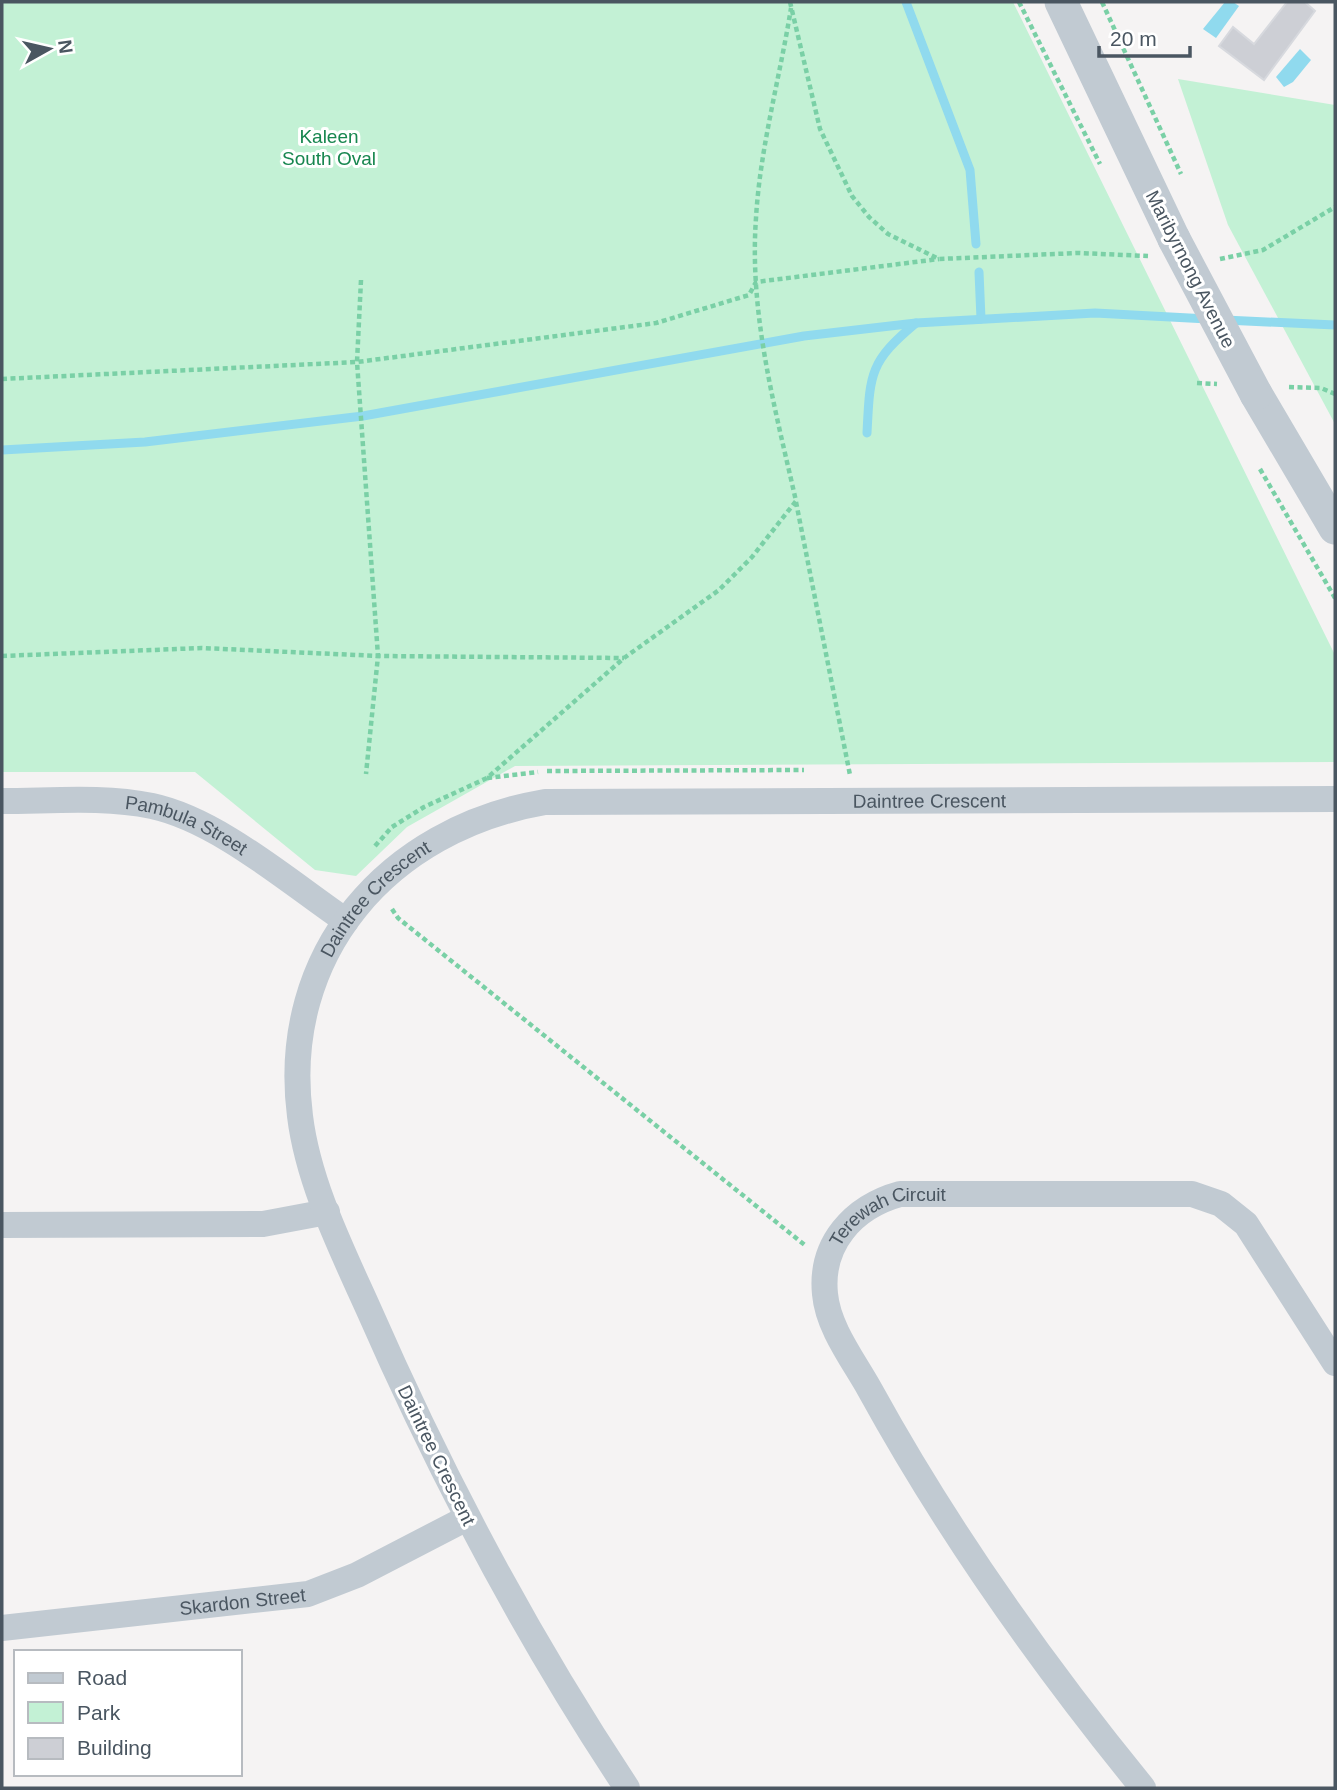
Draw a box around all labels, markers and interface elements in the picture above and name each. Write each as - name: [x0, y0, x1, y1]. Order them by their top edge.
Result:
- north arrow: [14, 14, 84, 84]
- scale bar: [1099, 14, 1190, 58]
- text: 20 m: [1110, 27, 1157, 50]
- text: N: [54, 38, 77, 55]
- park label: Kaleen South Oval: [282, 126, 376, 169]
- street label: Maribyrnong Avenue: [1142, 187, 1239, 351]
- street label: Daintree Crescent: [853, 790, 1007, 812]
- street label: Pambula Street: [124, 792, 252, 860]
- street label: Daintree Crescent: [316, 836, 435, 961]
- street label: Terewah Circuit: [825, 1183, 946, 1250]
- street label: Daintree Crescent: [394, 1382, 480, 1529]
- street label: Skardon Street: [178, 1584, 307, 1619]
- legend: [14, 1650, 242, 1776]
- text: Road: [77, 1666, 127, 1689]
- text: Park: [77, 1701, 121, 1724]
- text: Building: [77, 1736, 152, 1759]

